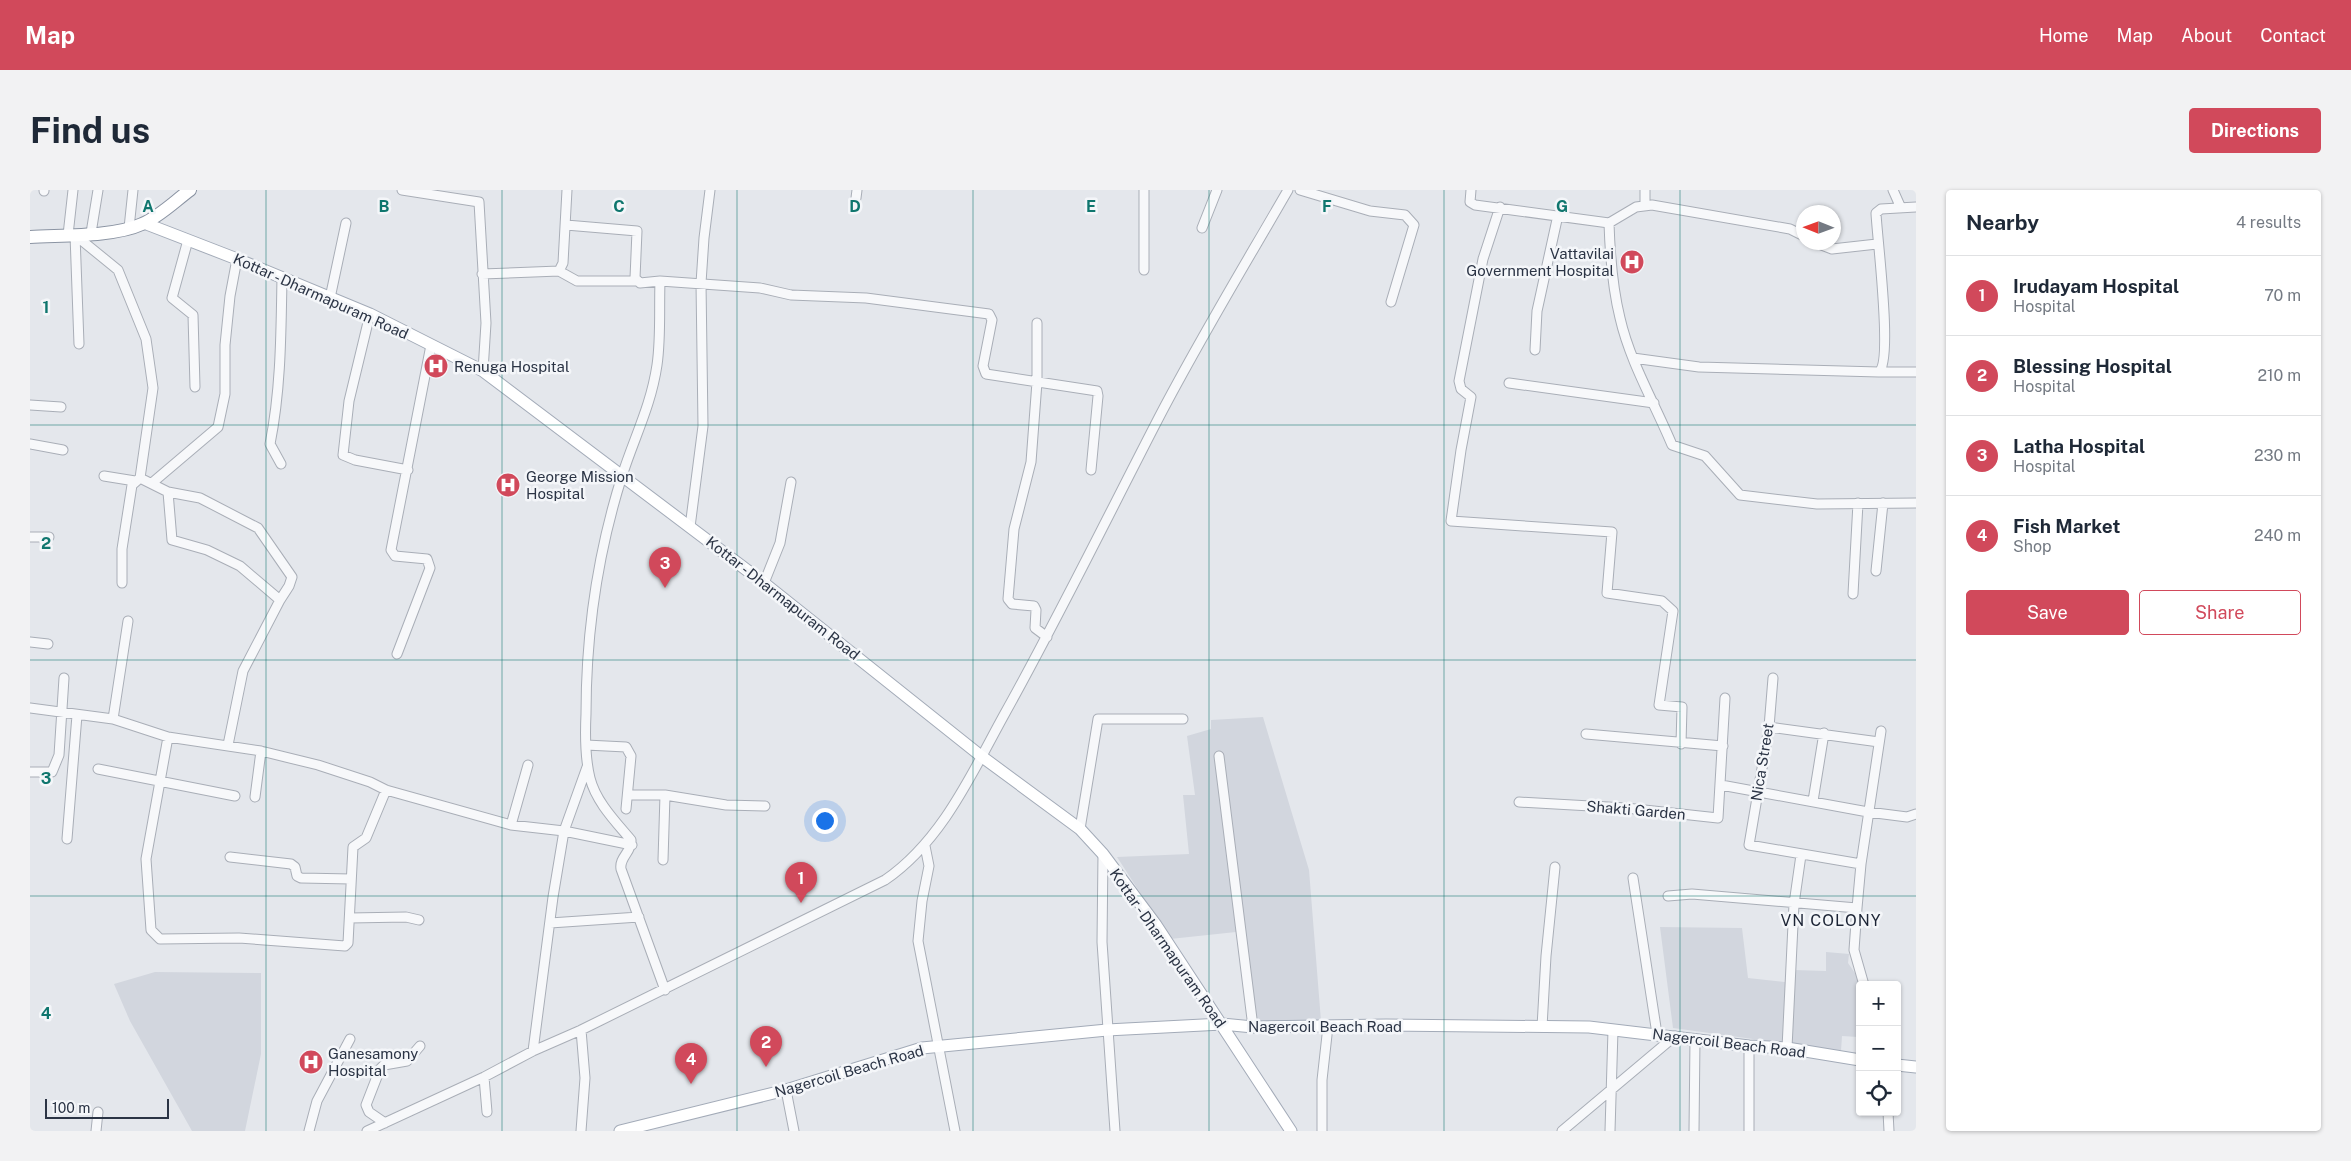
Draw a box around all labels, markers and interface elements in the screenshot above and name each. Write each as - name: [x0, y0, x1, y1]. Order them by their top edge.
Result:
- text: Map: [25, 21, 75, 49]
- text: Home: [2039, 25, 2089, 46]
- text: Map: [2117, 25, 2153, 46]
- text: About: [2181, 25, 2232, 46]
- text: Contact: [2260, 25, 2326, 46]
- button: Directions: [2189, 108, 2321, 153]
- text: Find us: [30, 110, 150, 151]
- text: A: [142, 197, 154, 216]
- text: B: [379, 197, 390, 216]
- text: C: [613, 197, 625, 216]
- text: D: [849, 197, 861, 216]
- text: E: [1086, 197, 1096, 216]
- text: F: [1322, 197, 1332, 216]
- text: G: [1556, 197, 1568, 216]
- north arrow: [1796, 205, 1841, 250]
- text: Nearby: [1966, 210, 2039, 235]
- text: 4 results: [2236, 213, 2301, 232]
- place label: Vattavilai Government Hospital: [1466, 245, 1614, 279]
- hospital icon: Vattavilai Government Hospital: [1619, 249, 1645, 275]
- street label: Kottar - Dharmapuram Road: [231, 250, 411, 342]
- text: Irudayam Hospital: [2013, 275, 2179, 297]
- text: 1: [1979, 286, 1985, 305]
- text: 70 m: [2264, 286, 2301, 305]
- text: Hospital: [2013, 297, 2076, 316]
- text: 1: [43, 298, 49, 317]
- hospital icon: Renuga Hospital: [423, 353, 449, 379]
- text: Blessing Hospital: [2013, 355, 2172, 377]
- place label: Renuga Hospital: [454, 358, 569, 375]
- text: 2: [1977, 366, 1987, 385]
- text: 210 m: [2257, 366, 2301, 385]
- text: Hospital: [2013, 377, 2076, 396]
- text: Latha Hospital: [2013, 435, 2145, 457]
- text: 3: [1977, 446, 1987, 465]
- text: 230 m: [2254, 446, 2301, 465]
- text: Hospital: [2013, 457, 2076, 476]
- place label: George Mission Hospital: [526, 468, 634, 502]
- hospital icon: George Mission Hospital: [495, 472, 521, 498]
- text: Fish Market: [2013, 515, 2120, 537]
- text: 4: [1977, 526, 1987, 545]
- text: 240 m: [2254, 526, 2301, 545]
- street label: Kottar - Dharmapuram Road: [703, 533, 863, 663]
- text: 2: [41, 534, 51, 553]
- text: Shop: [2013, 537, 2052, 556]
- pin: 3: [649, 547, 681, 588]
- button: Save: [1966, 590, 2129, 635]
- button: Share: [2139, 590, 2301, 635]
- street label: Nica Street: [1747, 722, 1777, 802]
- text: 3: [41, 769, 51, 788]
- street label: Shakti Garden: [1586, 797, 1686, 823]
- your location: [812, 808, 838, 834]
- pin: 1: [785, 862, 817, 903]
- street label: Kottar - Dharmapuram Road: [1107, 865, 1229, 1031]
- district label: VN COLONY: [1781, 911, 1881, 930]
- map controls: [1856, 981, 1901, 1116]
- button: +: [1856, 981, 1901, 1026]
- text: 4: [41, 1004, 52, 1023]
- street label: Nagercoil Beach Road: [1248, 1018, 1402, 1035]
- street label: Nagercoil Beach Road: [1651, 1025, 1807, 1061]
- pin: 2: [750, 1026, 782, 1067]
- button: −: [1856, 1026, 1901, 1071]
- street label: Nagercoil Beach Road: [773, 1042, 925, 1100]
- pin: 4: [675, 1043, 707, 1084]
- place label: Ganesamony Hospital: [328, 1045, 418, 1079]
- hospital icon: Ganesamony Hospital: [298, 1049, 324, 1075]
- button: locate: [1856, 1071, 1901, 1116]
- scale bar: [45, 1096, 169, 1119]
- text: 100 m: [52, 1100, 90, 1116]

